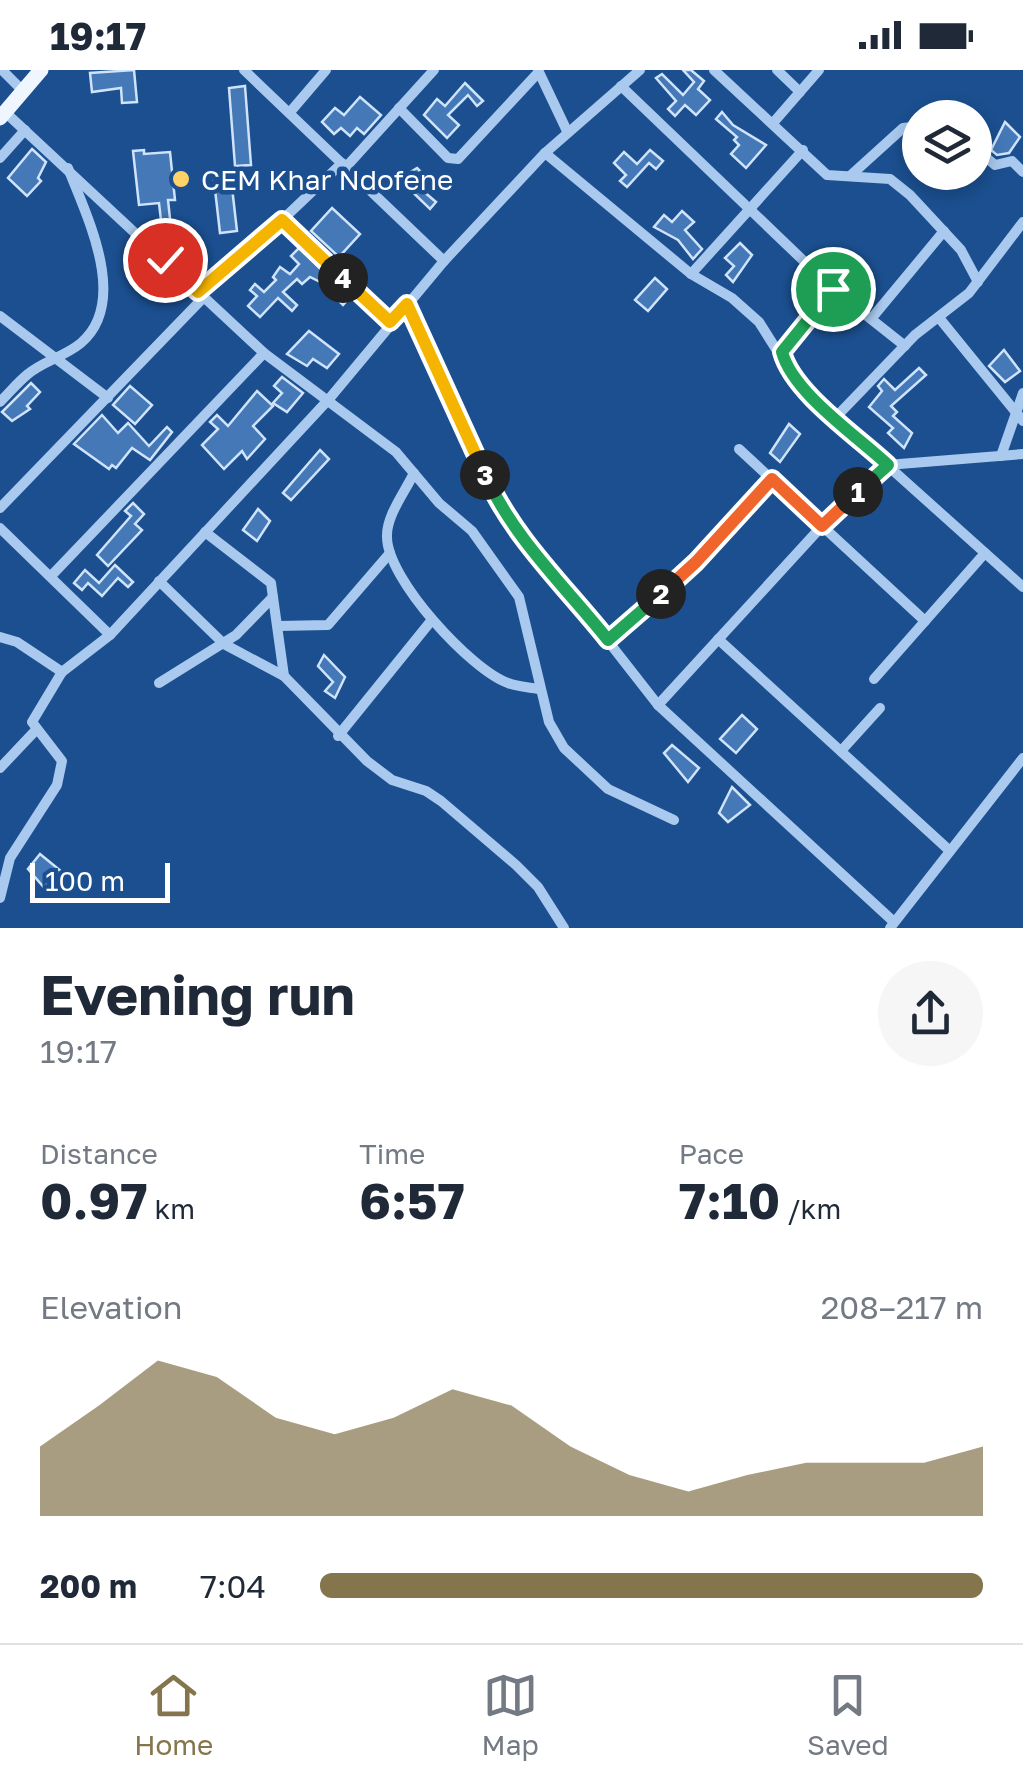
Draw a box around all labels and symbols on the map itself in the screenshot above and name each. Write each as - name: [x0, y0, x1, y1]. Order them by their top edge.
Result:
- place label: CEM Khar Ndofene: [201, 163, 453, 196]
- marker: CEM Khar Ndofene: [170, 168, 192, 190]
- pin: [123, 218, 208, 303]
- pin: [791, 247, 876, 332]
- pin: 4: [318, 253, 368, 303]
- pin: 3: [460, 450, 510, 500]
- pin: 1: [833, 467, 883, 517]
- pin: 2: [636, 569, 686, 619]
- scale bar: [30, 858, 170, 903]

